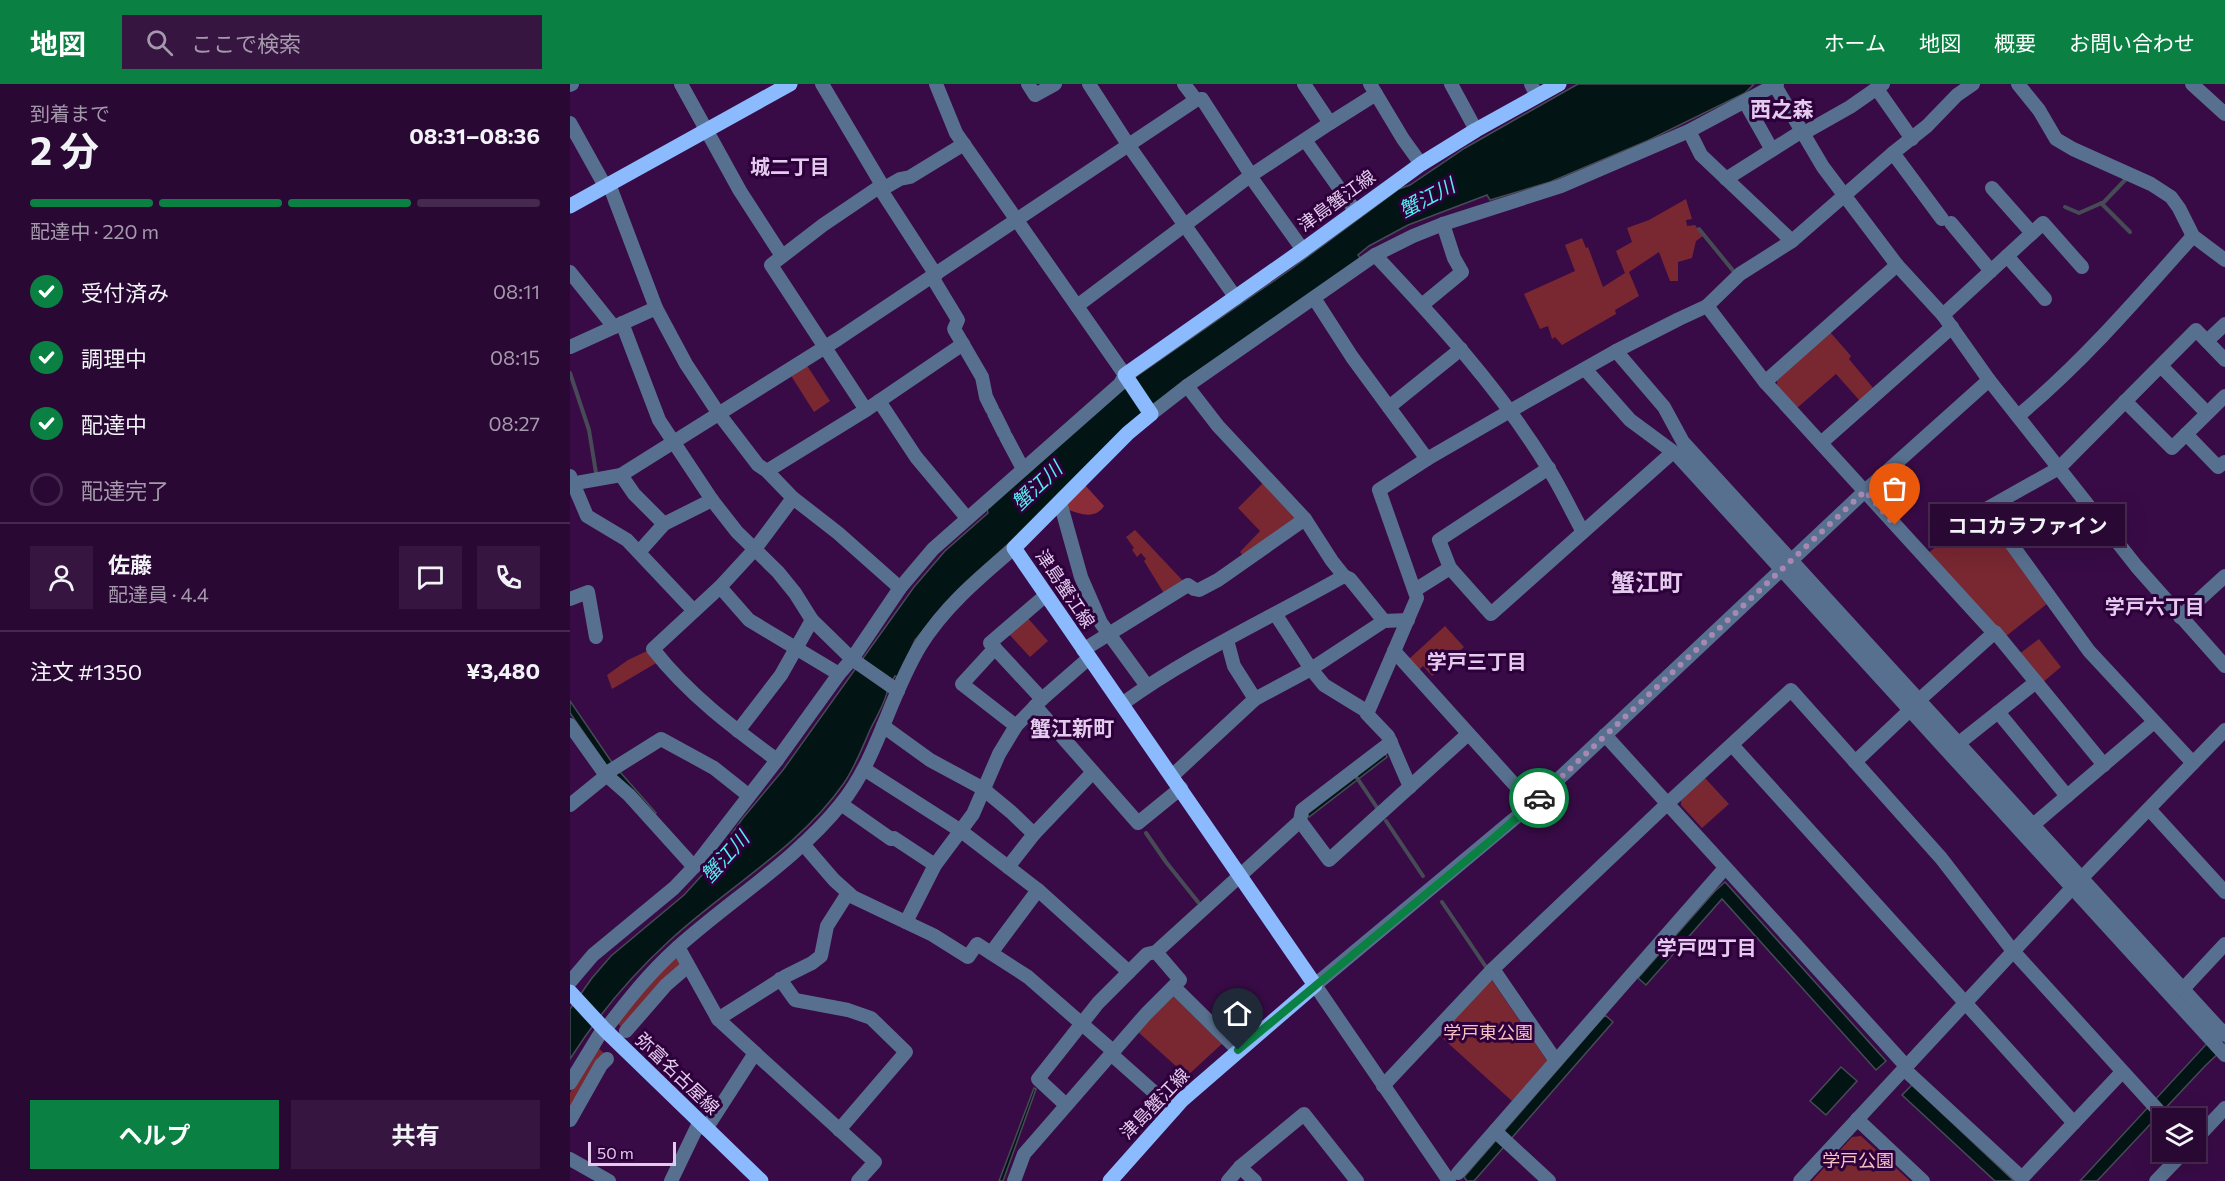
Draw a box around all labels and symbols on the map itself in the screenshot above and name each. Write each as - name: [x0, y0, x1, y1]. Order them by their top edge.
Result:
- district label: 西之森: [1751, 96, 1814, 121]
- district label: 城二丁目: [750, 154, 830, 178]
- street label: 津島蟹江線: [1294, 165, 1379, 236]
- water label: 蟹江川: [1394, 171, 1460, 222]
- water label: 蟹江川: [1006, 455, 1068, 515]
- pin: [1869, 463, 1920, 525]
- callout: ココカラファイン: [1931, 504, 2126, 546]
- street label: 津島蟹江線: [1032, 545, 1100, 632]
- district label: 蟹江町: [1611, 567, 1683, 596]
- district label: 学戸六丁目: [2105, 594, 2205, 618]
- district label: 学戸三丁目: [1427, 649, 1527, 673]
- district label: 蟹江新町: [1030, 715, 1114, 740]
- courier: [1509, 768, 1569, 828]
- water label: 蟹江川: [695, 825, 755, 887]
- district label: 学戸四丁目: [1657, 935, 1757, 959]
- pin: [1212, 988, 1263, 1050]
- park label: 学戸東公園: [1443, 1021, 1533, 1043]
- street label: 弥富名古屋線: [631, 1028, 724, 1119]
- street label: 津島蟹江線: [1115, 1063, 1193, 1143]
- scale bar: [588, 1139, 676, 1166]
- park label: 学戸公園: [1822, 1149, 1894, 1171]

